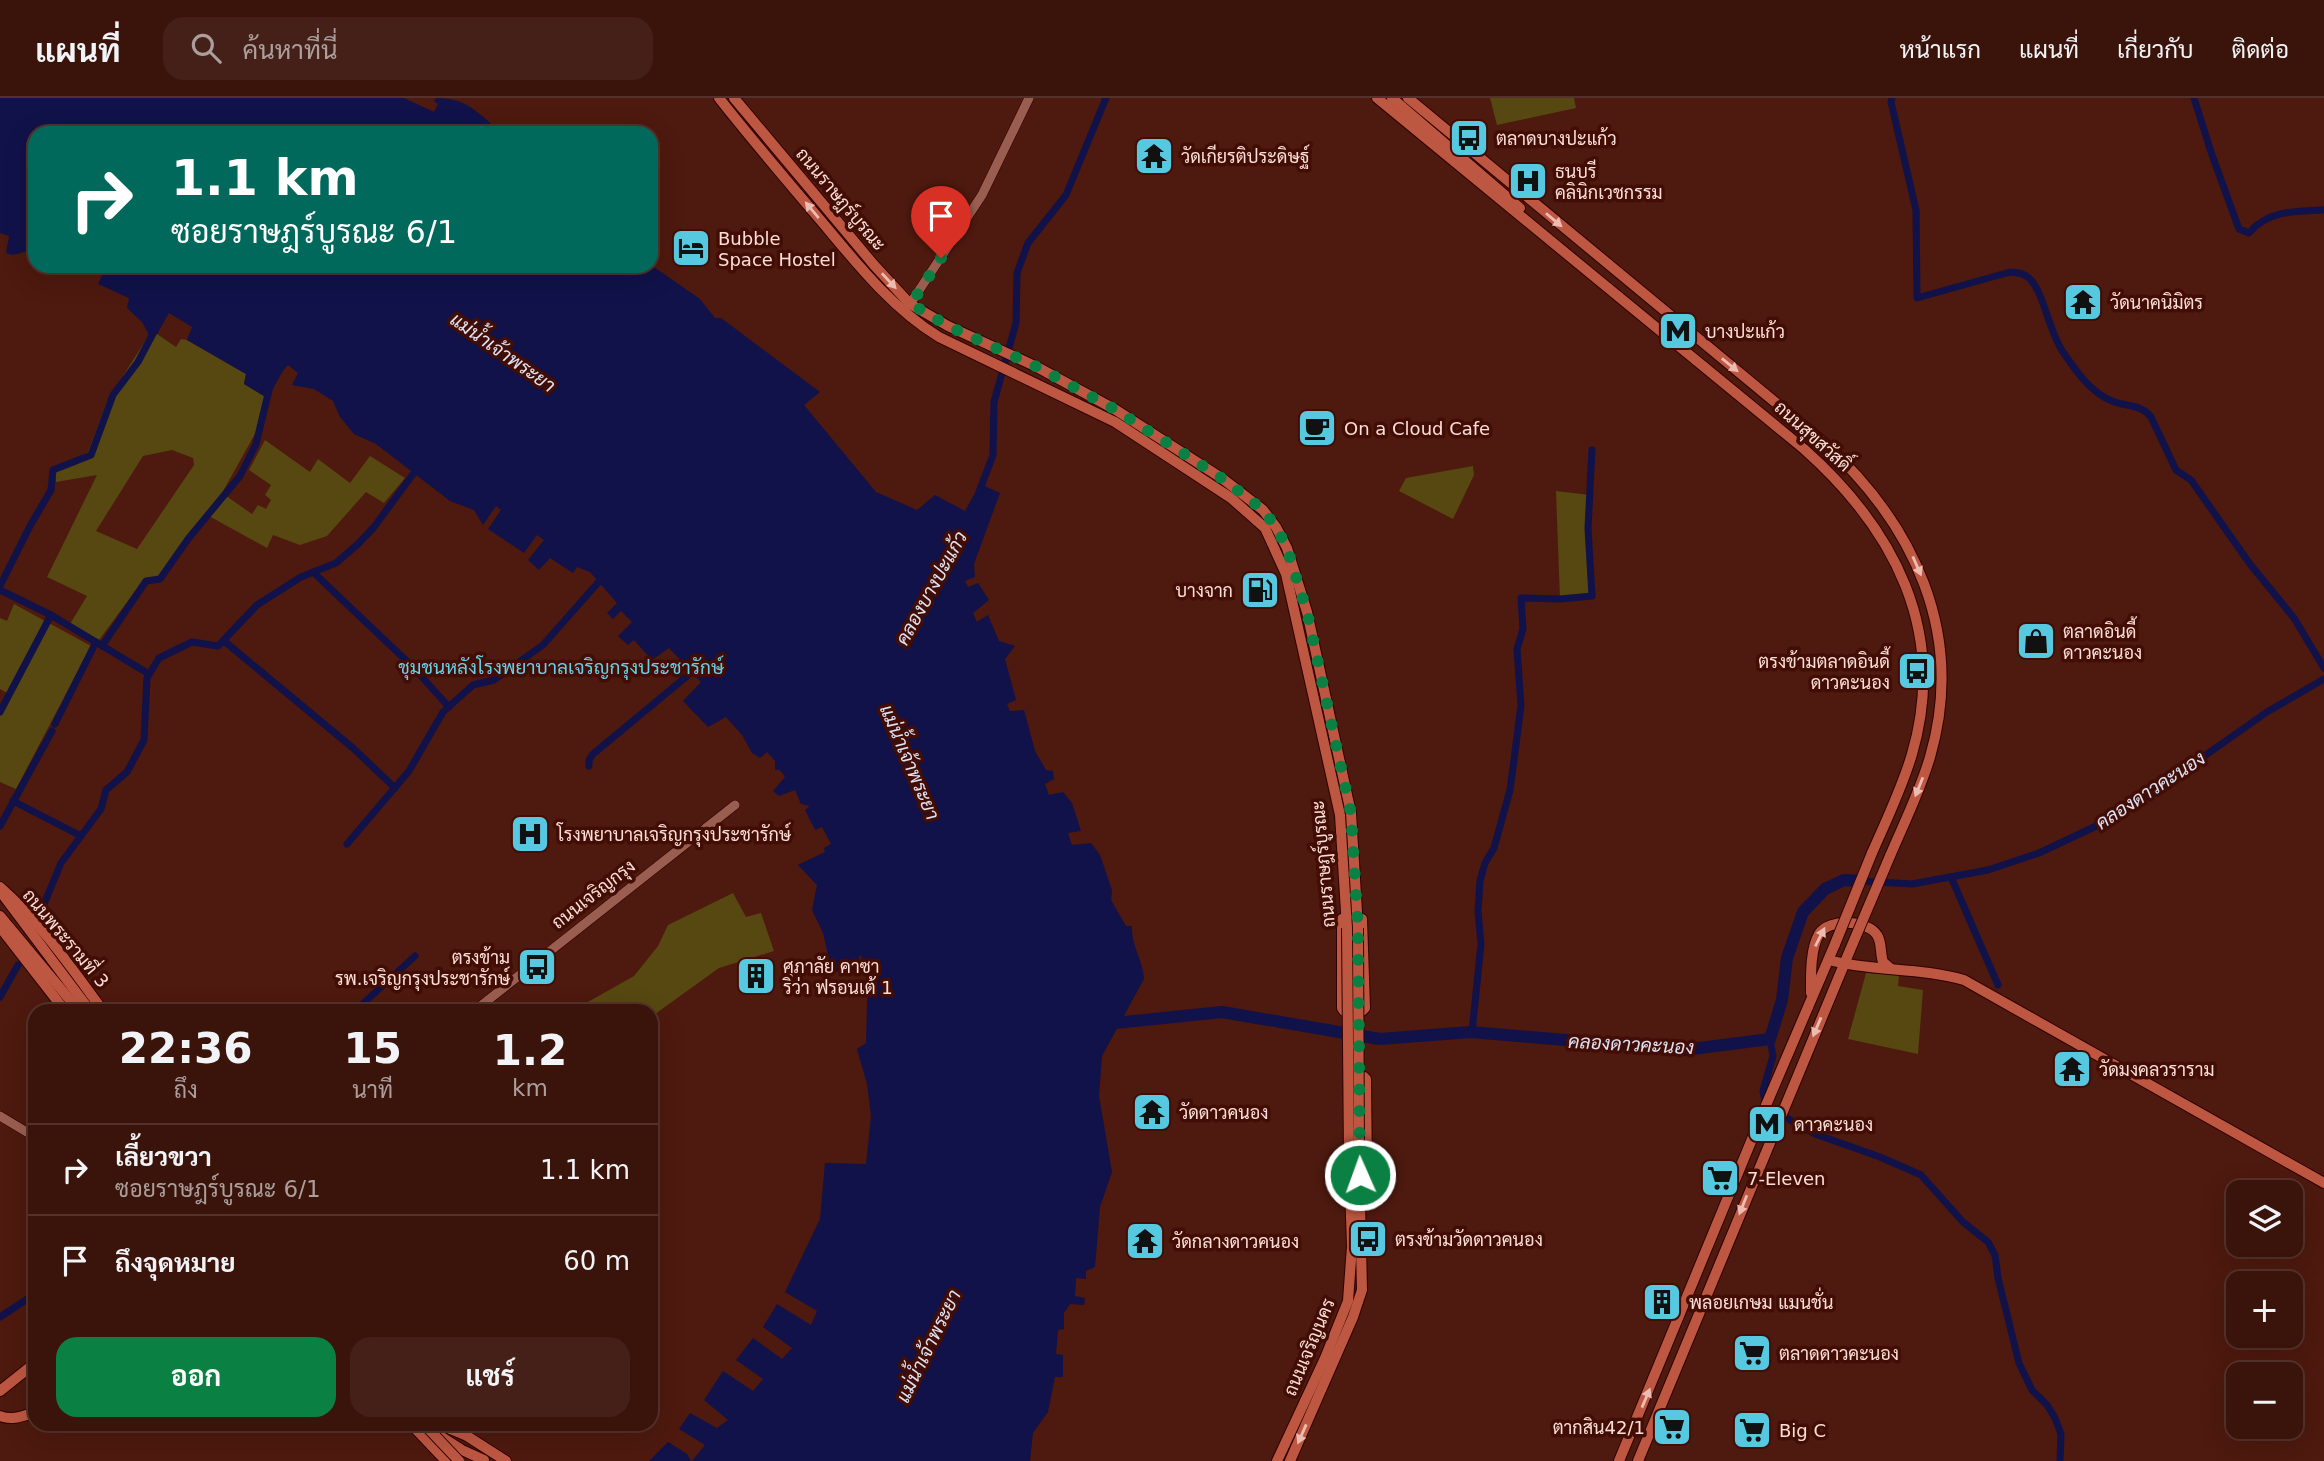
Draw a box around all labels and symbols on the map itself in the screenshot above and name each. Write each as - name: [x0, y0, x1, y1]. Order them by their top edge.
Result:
- bus stop icon: ตลาดบางปะแก้ว: [1448, 117, 1490, 159]
- place label: ตลาดบางปะแก้ว: [1496, 127, 1617, 149]
- temple icon: วัดเกียรติประดิษฐ์: [1133, 135, 1175, 177]
- street label: ถนนราษฎร์บูรณะ: [790, 142, 892, 257]
- place label: วัดเกียรติประดิษฐ์: [1181, 144, 1309, 169]
- place label: ธนบุรี คลินิกเวชกรรม: [1555, 159, 1663, 203]
- hospital icon: ธนบุรี คลินิกเวชกรรม: [1507, 160, 1549, 202]
- pin: [911, 186, 971, 258]
- one-way arrow: [804, 201, 820, 219]
- one-way arrow: [1546, 212, 1563, 227]
- hotel icon: Bubble Space Hostel: [670, 227, 712, 269]
- place label: Bubble Space Hostel: [718, 228, 836, 270]
- one-way arrow: [880, 272, 896, 289]
- temple icon: วัดนาคนิมิตร: [2062, 281, 2104, 323]
- place label: วัดนาคนิมิตร: [2110, 292, 2203, 313]
- water label: แม่น้ำเจ้าพระยา: [446, 305, 562, 396]
- metro station icon: บางปะแก้ว: [1657, 310, 1699, 352]
- place label: บางปะแก้ว: [1705, 320, 1785, 342]
- one-way arrow: [1721, 357, 1738, 372]
- street label: ถนนสุขสวัสดิ์: [1769, 392, 1859, 477]
- cafe icon: On a Cloud Cafe: [1296, 407, 1338, 449]
- place label: On a Cloud Cafe: [1344, 418, 1490, 439]
- water label: คลองบางปะแก้ว: [891, 527, 971, 649]
- one-way arrow: [1911, 556, 1923, 576]
- fuel station icon: บางจาก: [1239, 569, 1281, 611]
- place label: บางจาก: [1175, 580, 1233, 601]
- place label: ตลาดอินดี้ ดาวคะนอง: [2063, 616, 2142, 663]
- shop icon: ตลาดอินดี้ ดาวคะนอง: [2015, 620, 2057, 662]
- place label: ตรงข้ามตลาดอินดี้ ดาวคะนอง: [1758, 646, 1891, 693]
- bus stop icon: ตรงข้ามตลาดอินดี้ ดาวคะนอง: [1896, 650, 1938, 692]
- district label: ชุมชนหลังโรงพยาบาลเจริญกรุงประชารักษ์: [398, 655, 725, 680]
- water label: แม่น้ำเจ้าพระยา: [876, 700, 948, 823]
- water label: คลองดาวคะนอง: [2091, 746, 2209, 834]
- one-way arrow: [1914, 776, 1925, 797]
- street label: ถนนราษฎร์บูรณะ: [1305, 799, 1342, 929]
- hospital icon: โรงพยาบาลเจริญกรุงประชารักษ์: [509, 813, 551, 855]
- place label: โรงพยาบาลเจริญกรุงประชารักษ์: [556, 822, 792, 847]
- street label: ถนนเจริญกรุง: [547, 855, 640, 935]
- street label: ถนนพระรามที่ 3: [19, 881, 117, 992]
- one-way arrow: [1814, 926, 1826, 946]
- place label: ตรงข้าม รพ.เจริญกรุงประชารักษ์: [335, 946, 511, 991]
- bus stop icon: ตรงข้าม รพ.เจริญกรุงประชารักษ์: [516, 946, 558, 988]
- building icon: ศุภาลัย คาซา ริว่า ฟรอนเต้ 1: [735, 955, 777, 997]
- place label: ศุภาลัย คาซา ริว่า ฟรอนเต้ 1: [782, 956, 893, 998]
- one-way arrow: [1812, 1016, 1823, 1037]
- water label: คลองดาวคะนอง: [1568, 1030, 1695, 1058]
- temple icon: วัดมงคลวราราม: [2051, 1048, 2093, 1090]
- place label: วัดมงคลวราราม: [2099, 1059, 2215, 1080]
- temple icon: วัดดาวคนอง: [1131, 1091, 1173, 1133]
- place label: วัดดาวคนอง: [1179, 1102, 1269, 1123]
- metro station icon: ดาวคะนอง: [1746, 1103, 1788, 1145]
- place label: ดาวคะนอง: [1794, 1114, 1873, 1135]
- position arrow: [1323, 1138, 1397, 1212]
- supermarket icon: 7-Eleven: [1699, 1157, 1741, 1199]
- place label: 7-Eleven: [1747, 1168, 1826, 1189]
- one-way arrow: [1737, 1195, 1748, 1216]
- bus stop icon: ตรงข้ามวัดดาวคนอง: [1347, 1218, 1389, 1260]
- temple icon: วัดกลางดาวคนอง: [1124, 1220, 1166, 1262]
- place label: ตรงข้ามวัดดาวคนอง: [1395, 1228, 1543, 1250]
- place label: วัดกลางดาวคนอง: [1172, 1231, 1299, 1252]
- building icon: พลอยเกษม แมนชั่น: [1641, 1281, 1683, 1323]
- water label: แม่น้ำเจ้าพระยา: [888, 1284, 965, 1406]
- place label: พลอยเกษม แมนชั่น: [1689, 1287, 1833, 1313]
- street label: ถนนเจริญนคร: [1279, 1295, 1340, 1399]
- supermarket icon: ตลาดดาวคะนอง: [1731, 1332, 1773, 1374]
- place label: ตลาดดาวคะนอง: [1779, 1343, 1899, 1364]
- one-way arrow: [1640, 1387, 1651, 1408]
- supermarket icon: ตากสิน42/1: [1651, 1406, 1693, 1448]
- supermarket icon: Big C: [1731, 1409, 1773, 1451]
- place label: ตากสิน42/1: [1553, 1417, 1645, 1438]
- place label: Big C: [1779, 1420, 1826, 1441]
- one-way arrow: [1296, 1424, 1308, 1444]

